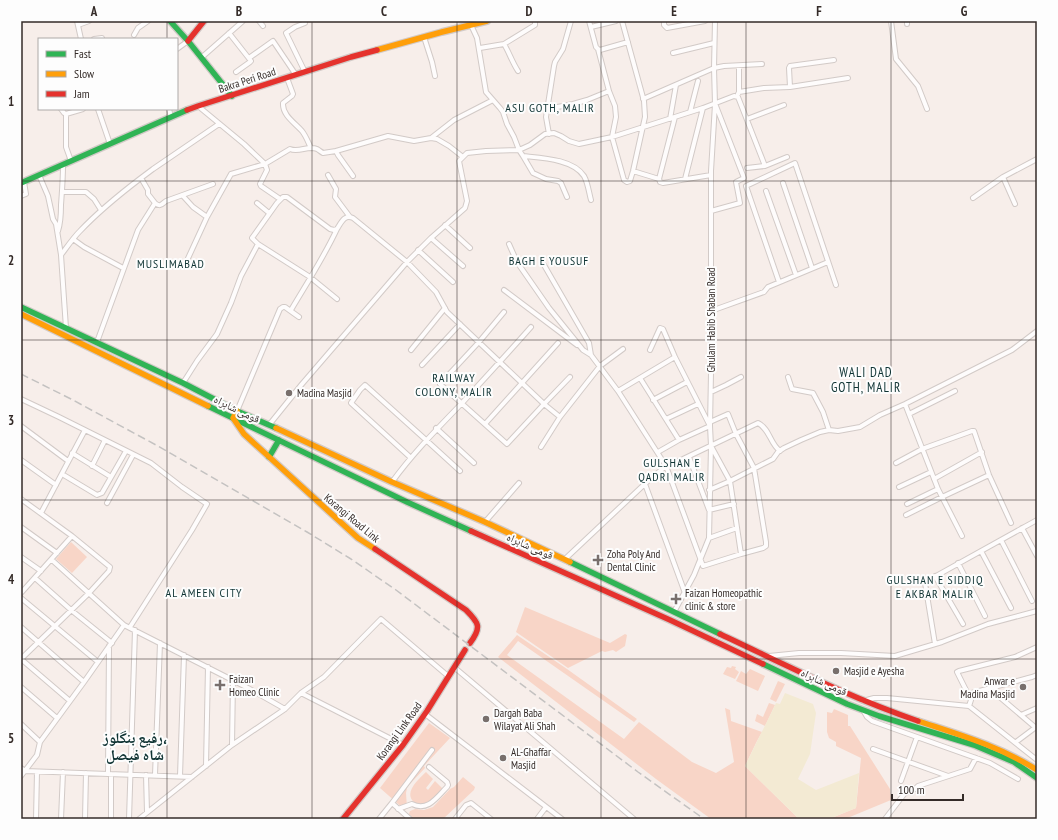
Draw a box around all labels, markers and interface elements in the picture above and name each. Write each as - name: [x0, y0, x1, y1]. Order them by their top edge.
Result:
- text: A: [90, 3, 98, 20]
- text: B: [236, 3, 242, 20]
- text: C: [381, 3, 387, 20]
- text: D: [526, 3, 533, 20]
- text: E: [671, 3, 677, 20]
- text: F: [816, 3, 822, 20]
- text: G: [961, 3, 968, 20]
- legend: [38, 38, 178, 110]
- text: Fast: [74, 46, 92, 61]
- street label: Bakra Peri Road: [217, 64, 278, 96]
- text: Slow: [74, 66, 95, 81]
- text: Jam: [73, 86, 90, 101]
- text: 1: [8, 93, 14, 110]
- district label: ASU GOTH, MALIR: [505, 100, 595, 115]
- text: 2: [8, 252, 14, 269]
- district label: BAGH E YOUSUF: [509, 253, 589, 268]
- district label: MUSLIMABAD: [137, 256, 205, 271]
- street label: Ghulam Habib Shaban Road: [704, 267, 718, 373]
- district label: WALI DAD GOTH, MALIR: [831, 364, 901, 396]
- district label: RAILWAY COLONY, MALIR: [415, 370, 493, 399]
- place label: Madina Masjid: [297, 386, 352, 400]
- marker: Madina Masjid: [284, 388, 294, 398]
- street label: قومی شاہراہ: [212, 392, 263, 426]
- text: 3: [8, 412, 14, 429]
- district label: GULSHAN E QADRI MALIR: [638, 455, 706, 484]
- street label: Korangi Road Link: [321, 491, 383, 546]
- street label: قومی شاہراہ: [505, 530, 556, 563]
- place label: Zoha Poly And Dental Clinic: [607, 547, 661, 574]
- marker: Zoha Poly And Dental Clinic: [592, 554, 604, 566]
- text: 4: [8, 571, 15, 588]
- district label: GULSHAN E SIDDIQ E AKBAR MALIR: [887, 572, 984, 601]
- district label: AL AMEEN CITY: [166, 585, 242, 600]
- place label: Faizan Homeopathic clinic & store: [685, 586, 762, 613]
- marker: Faizan Homeopathic clinic & store: [670, 593, 682, 605]
- place label: Masjid e Ayesha: [844, 664, 904, 678]
- street label: قومی شاہراہ: [799, 665, 850, 699]
- marker: Masjid e Ayesha: [831, 666, 841, 676]
- place label: Faizan Homeo Clinic: [229, 672, 280, 699]
- place label: Anwar e Madina Masjid: [960, 674, 1015, 701]
- marker: Faizan Homeo Clinic: [214, 679, 226, 691]
- marker: Anwar e Madina Masjid: [1018, 682, 1028, 692]
- street label: Korangi Link Road: [373, 699, 425, 763]
- place label: Dargah Baba Wilayat Ali Shah: [494, 706, 556, 733]
- marker: Dargah Baba Wilayat Ali Shah: [481, 714, 491, 724]
- district label: رفیع بنگلوز، شاہ فیصل: [102, 728, 167, 764]
- text: 5: [8, 730, 14, 747]
- place label: AL-Ghaffar Masjid: [511, 745, 551, 772]
- marker: AL-Ghaffar Masjid: [498, 753, 508, 763]
- scale bar: [892, 776, 963, 802]
- text: 100 m: [898, 782, 925, 797]

